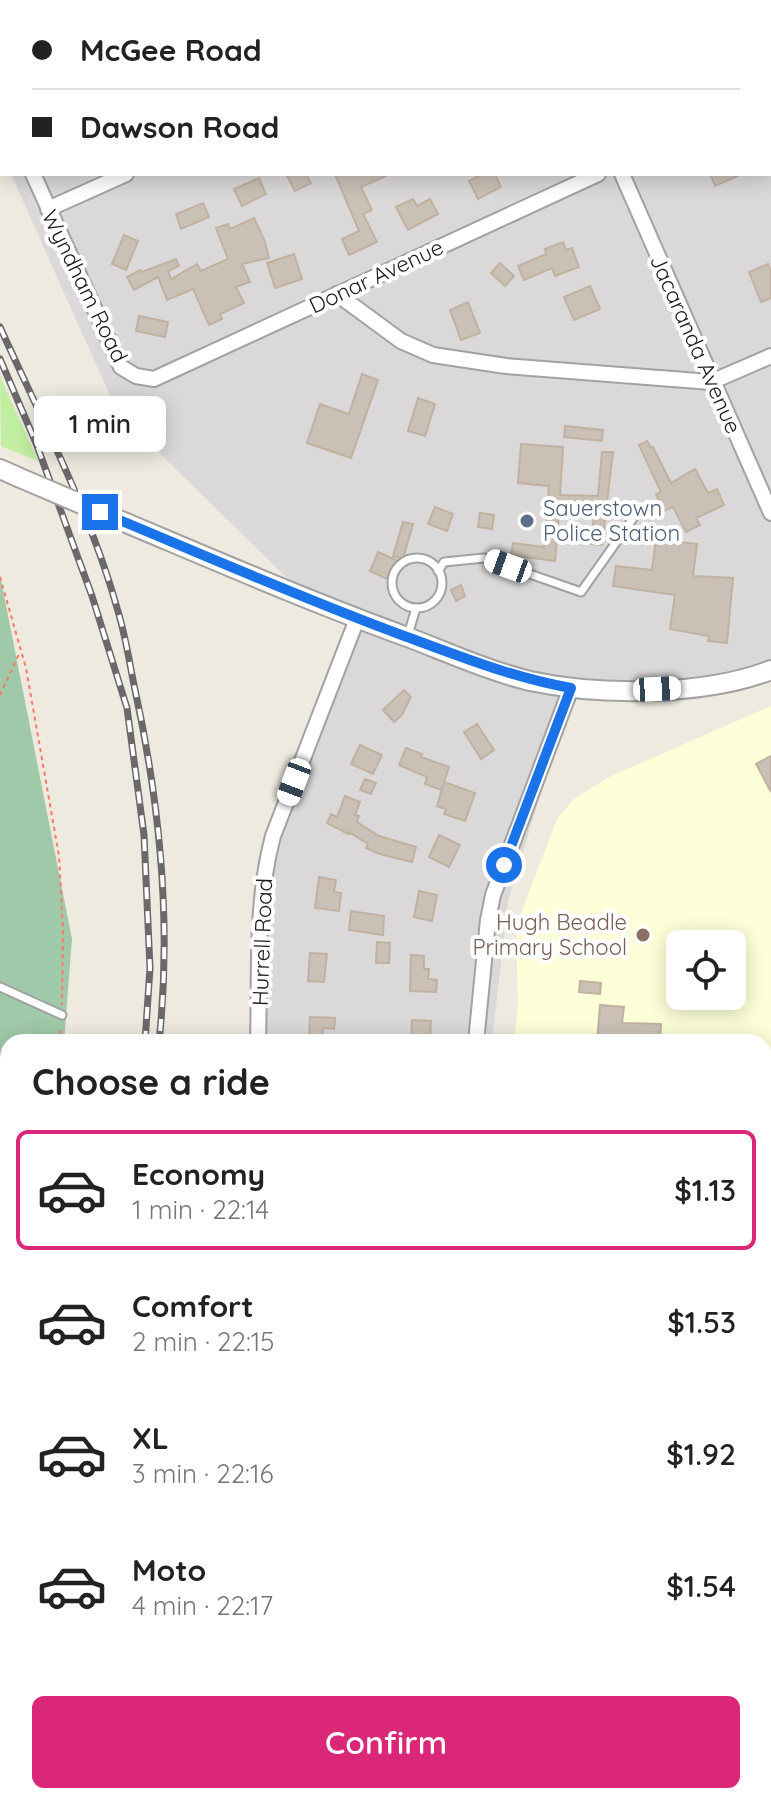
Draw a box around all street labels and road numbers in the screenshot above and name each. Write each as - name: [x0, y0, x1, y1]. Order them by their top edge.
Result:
- street label: Wyndham Road: [36, 205, 134, 367]
- street label: Donar Avenue: [304, 233, 448, 319]
- street label: Jacaranda Avenue: [644, 250, 748, 438]
- street label: Hurrell Road: [246, 878, 278, 1006]

